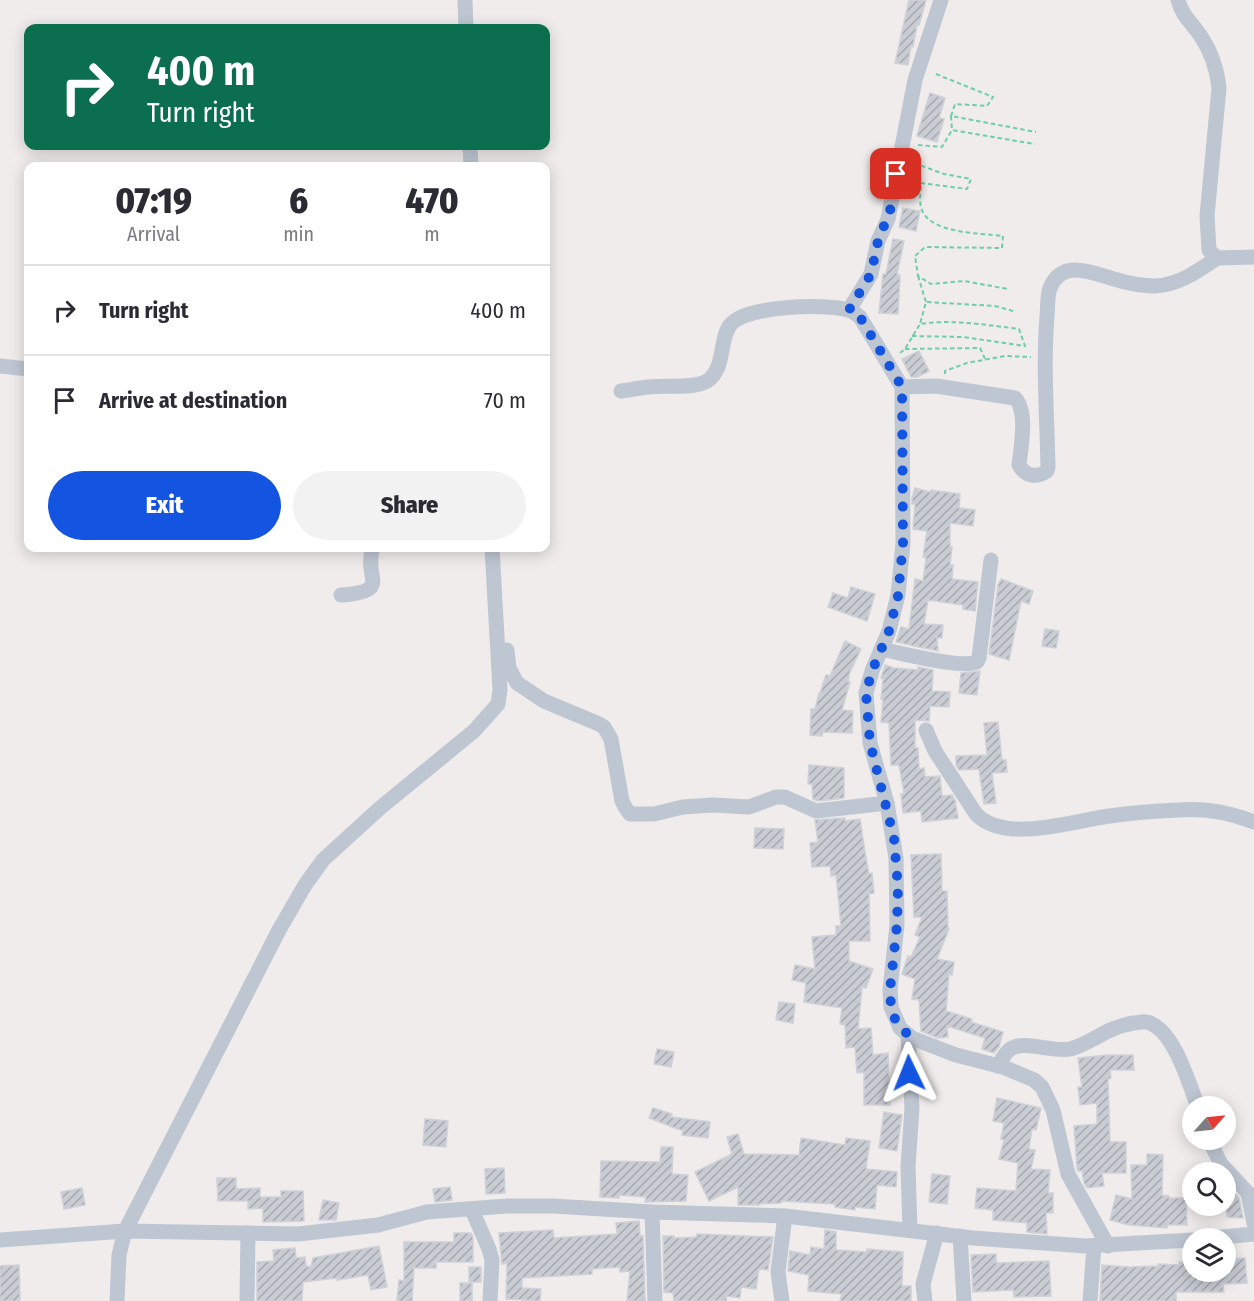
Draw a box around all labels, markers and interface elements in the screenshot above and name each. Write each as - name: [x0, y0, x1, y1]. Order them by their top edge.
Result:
- text: 400 m: [147, 46, 255, 96]
- icon: right: [48, 48, 126, 126]
- text: Turn right: [147, 97, 255, 129]
- pin: [870, 148, 921, 199]
- icon: arrive: [879, 157, 912, 190]
- text: 07:19: [115, 179, 192, 223]
- text: 6: [289, 179, 308, 223]
- text: 470: [405, 179, 459, 223]
- text: Arrival: [127, 222, 180, 246]
- text: min: [283, 222, 314, 246]
- text: m: [424, 222, 440, 246]
- icon: right: [48, 294, 81, 327]
- text: Turn right: [99, 297, 188, 324]
- text: 400 m: [470, 297, 526, 324]
- icon: arrive: [48, 384, 81, 417]
- text: Arrive at destination: [99, 387, 287, 414]
- text: 70 m: [484, 387, 526, 414]
- button: Exit: [48, 471, 281, 540]
- button: Share: [293, 471, 526, 540]
- position arrow: [877, 1041, 941, 1105]
- north arrow: [1182, 1096, 1236, 1150]
- map controls: [1182, 1096, 1236, 1282]
- button: search: [1182, 1162, 1236, 1216]
- button: layers: [1182, 1228, 1236, 1282]

